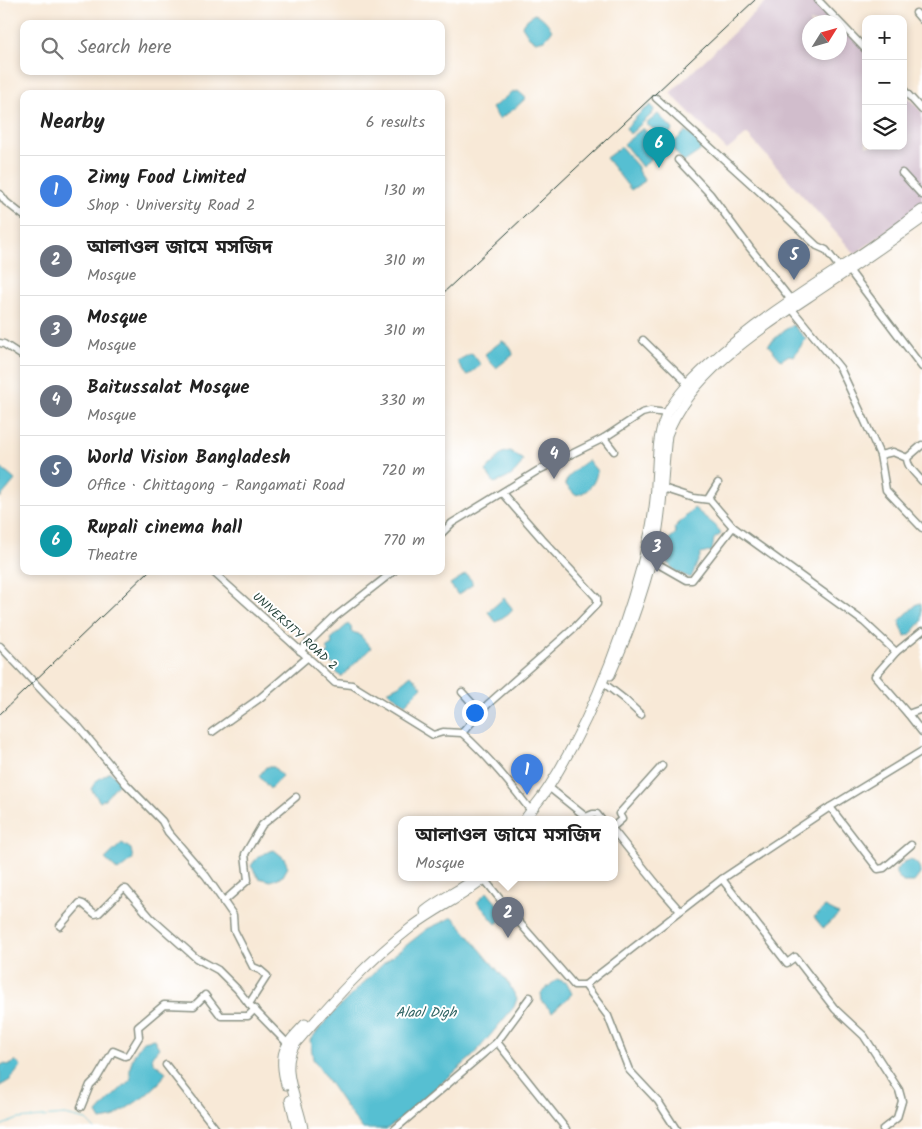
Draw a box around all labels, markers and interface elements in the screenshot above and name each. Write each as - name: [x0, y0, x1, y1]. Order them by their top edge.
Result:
- north arrow: [802, 15, 847, 60]
- map controls: [862, 15, 907, 150]
- button: +: [862, 15, 907, 60]
- search box: [20, 20, 445, 75]
- text: Search here: [78, 33, 172, 63]
- icon: search: [38, 34, 66, 62]
- button: −: [862, 60, 907, 105]
- button: layers: [862, 105, 907, 150]
- text: Nearby: [40, 106, 105, 139]
- text: 6 results: [366, 110, 425, 135]
- pin: 6: [643, 127, 675, 168]
- text: Zimy Food Limited: [87, 163, 246, 193]
- text: 1: [54, 178, 58, 203]
- text: 130 m: [384, 178, 425, 203]
- text: Shop · University Road 2: [87, 193, 255, 218]
- text: আলাওল জামে মসজিদ: [87, 233, 273, 263]
- pin: 5: [778, 239, 810, 280]
- text: 2: [51, 248, 61, 273]
- text: 310 m: [384, 248, 425, 273]
- text: Mosque: [87, 263, 136, 288]
- text: Mosque: [87, 303, 147, 333]
- text: 3: [52, 318, 60, 343]
- text: 310 m: [384, 318, 425, 343]
- text: Mosque: [87, 333, 136, 358]
- text: Baitussalat Mosque: [87, 373, 250, 403]
- text: 4: [52, 388, 60, 413]
- text: 330 m: [380, 388, 425, 413]
- text: Mosque: [87, 403, 136, 428]
- pin: 4: [538, 438, 570, 479]
- text: World Vision Bangladesh: [87, 443, 290, 473]
- text: 5: [52, 458, 60, 483]
- text: 720 m: [381, 458, 425, 483]
- text: Office · Chittagong - Rangamati Road: [87, 473, 344, 498]
- text: Rupali cinema hall: [87, 513, 242, 543]
- text: 6: [52, 528, 60, 553]
- text: 770 m: [383, 528, 425, 553]
- pin: 3: [641, 531, 673, 572]
- text: Theatre: [87, 543, 138, 568]
- street label: UNIVERSITY ROAD 2: [248, 588, 341, 675]
- your location: [462, 700, 488, 726]
- pin: 1: [511, 754, 543, 795]
- popup: [398, 816, 618, 881]
- text: আলাওল জামে মসজিদ: [415, 821, 601, 851]
- text: Mosque: [415, 851, 464, 876]
- pin: 2: [492, 897, 524, 938]
- water label: Alaol Digh: [396, 1002, 458, 1024]

